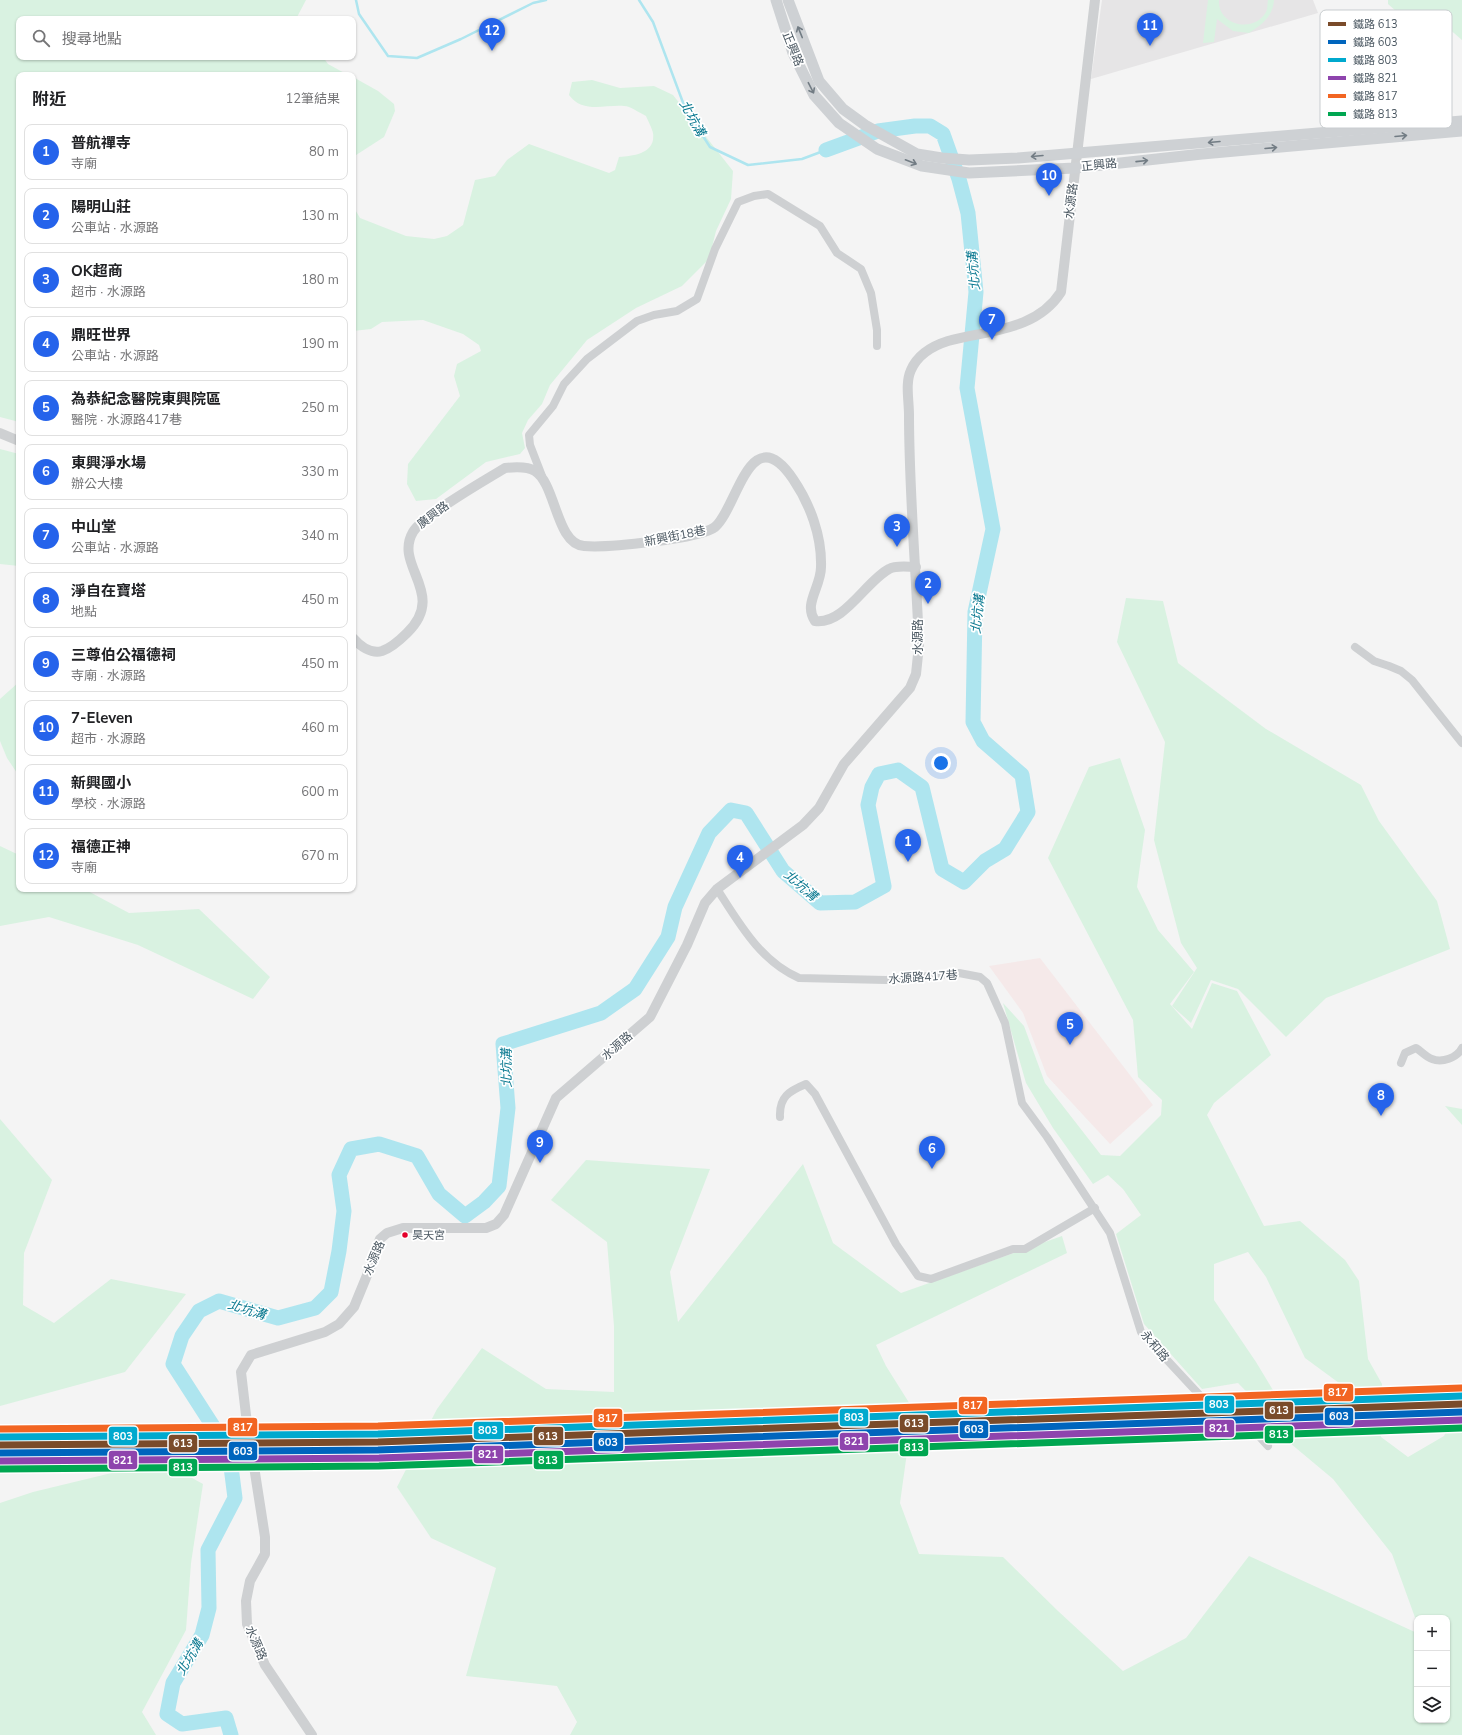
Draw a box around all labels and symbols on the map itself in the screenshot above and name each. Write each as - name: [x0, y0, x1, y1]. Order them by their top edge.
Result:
- legend: [1320, 10, 1452, 128]
- pin: 11: [1137, 13, 1163, 46]
- text: 鐵路 613: [1353, 17, 1398, 32]
- pin: 12: [479, 18, 505, 51]
- one-way arrow: [795, 27, 803, 39]
- street label: 正興路: [779, 29, 807, 69]
- text: 鐵路 603: [1353, 35, 1398, 50]
- text: 鐵路 803: [1353, 53, 1398, 68]
- text: 鐵路 821: [1353, 71, 1398, 86]
- one-way arrow: [808, 82, 815, 94]
- text: 鐵路 817: [1353, 89, 1398, 104]
- water label: 北坑溝: [675, 97, 710, 142]
- text: 鐵路 813: [1353, 107, 1398, 122]
- one-way arrow: [1394, 133, 1407, 140]
- one-way arrow: [1208, 138, 1221, 145]
- one-way arrow: [1264, 145, 1277, 152]
- one-way arrow: [1031, 152, 1044, 160]
- street label: 正興路: [1080, 155, 1118, 175]
- one-way arrow: [1135, 157, 1148, 164]
- one-way arrow: [904, 158, 916, 166]
- pin: 10: [1036, 163, 1062, 196]
- street label: 水源路: [1061, 182, 1081, 220]
- water label: 北坑溝: [963, 249, 985, 291]
- pin: 7: [979, 307, 1005, 340]
- street label: 廣興路: [414, 498, 452, 532]
- pin: 3: [884, 514, 910, 547]
- street label: 新興街18巷: [643, 522, 707, 550]
- pin: 2: [915, 571, 941, 604]
- water label: 北坑溝: [967, 592, 989, 634]
- street label: 水源路: [910, 619, 926, 655]
- your location: [931, 753, 951, 773]
- pin: 1: [895, 829, 921, 862]
- pin: 4: [727, 845, 753, 878]
- water label: 北坑溝: [780, 866, 822, 907]
- street label: 水源路417巷: [888, 967, 958, 987]
- pin: 5: [1057, 1012, 1083, 1045]
- street label: 水源路: [598, 1028, 636, 1064]
- water label: 北坑溝: [498, 1046, 516, 1088]
- pin: 8: [1368, 1083, 1394, 1116]
- pin: 9: [527, 1130, 553, 1163]
- pin: 6: [919, 1136, 945, 1169]
- place label: 昊天宮: [412, 1228, 445, 1243]
- marker: 昊天宮: [400, 1230, 410, 1240]
- street label: 水源路: [360, 1238, 388, 1278]
- water label: 北坑溝: [225, 1296, 270, 1325]
- street label: 永和路: [1137, 1327, 1173, 1365]
- line badge: 817: [1323, 1383, 1354, 1402]
- text: 817: [1328, 1385, 1348, 1400]
- line badge: 803: [1204, 1395, 1235, 1414]
- line badge: 817: [958, 1396, 988, 1415]
- text: 803: [1209, 1397, 1229, 1412]
- text: 817: [963, 1398, 983, 1413]
- line badge: 613: [1264, 1401, 1294, 1420]
- text: 613: [1269, 1403, 1289, 1418]
- line badge: 603: [1324, 1407, 1354, 1426]
- line badge: 817: [593, 1408, 623, 1428]
- line badge: 803: [839, 1408, 869, 1427]
- text: 603: [1329, 1409, 1349, 1424]
- text: 803: [844, 1410, 864, 1425]
- text: 817: [598, 1411, 618, 1426]
- line badge: 613: [899, 1414, 929, 1433]
- text: 613: [904, 1416, 924, 1431]
- line badge: 817: [227, 1417, 258, 1437]
- line badge: 821: [1204, 1419, 1235, 1438]
- text: 817: [233, 1420, 253, 1435]
- line badge: 603: [959, 1420, 989, 1439]
- line badge: 803: [473, 1421, 504, 1440]
- text: 821: [1209, 1421, 1229, 1436]
- text: 603: [964, 1422, 984, 1437]
- text: 803: [478, 1423, 498, 1438]
- line badge: 813: [1264, 1425, 1294, 1444]
- line badge: 803: [108, 1426, 138, 1446]
- line badge: 613: [533, 1426, 564, 1446]
- text: 813: [1269, 1427, 1289, 1442]
- text: 803: [113, 1429, 133, 1444]
- text: 613: [538, 1429, 558, 1444]
- line badge: 603: [593, 1432, 624, 1452]
- line badge: 821: [839, 1432, 869, 1451]
- line badge: 613: [168, 1434, 198, 1453]
- text: 821: [844, 1434, 864, 1449]
- text: 603: [598, 1435, 618, 1450]
- text: 613: [173, 1436, 193, 1451]
- line badge: 813: [899, 1438, 929, 1457]
- text: 813: [904, 1440, 924, 1455]
- line badge: 603: [228, 1441, 258, 1461]
- text: 603: [233, 1444, 253, 1459]
- line badge: 821: [473, 1445, 504, 1464]
- text: 821: [478, 1447, 498, 1462]
- line badge: 821: [108, 1450, 138, 1470]
- line badge: 813: [533, 1450, 564, 1470]
- text: 821: [113, 1453, 133, 1468]
- text: 813: [538, 1453, 558, 1468]
- line badge: 813: [168, 1458, 198, 1477]
- text: 813: [173, 1460, 193, 1475]
- street label: 水源路: [242, 1623, 270, 1663]
- water label: 北坑溝: [172, 1634, 209, 1679]

